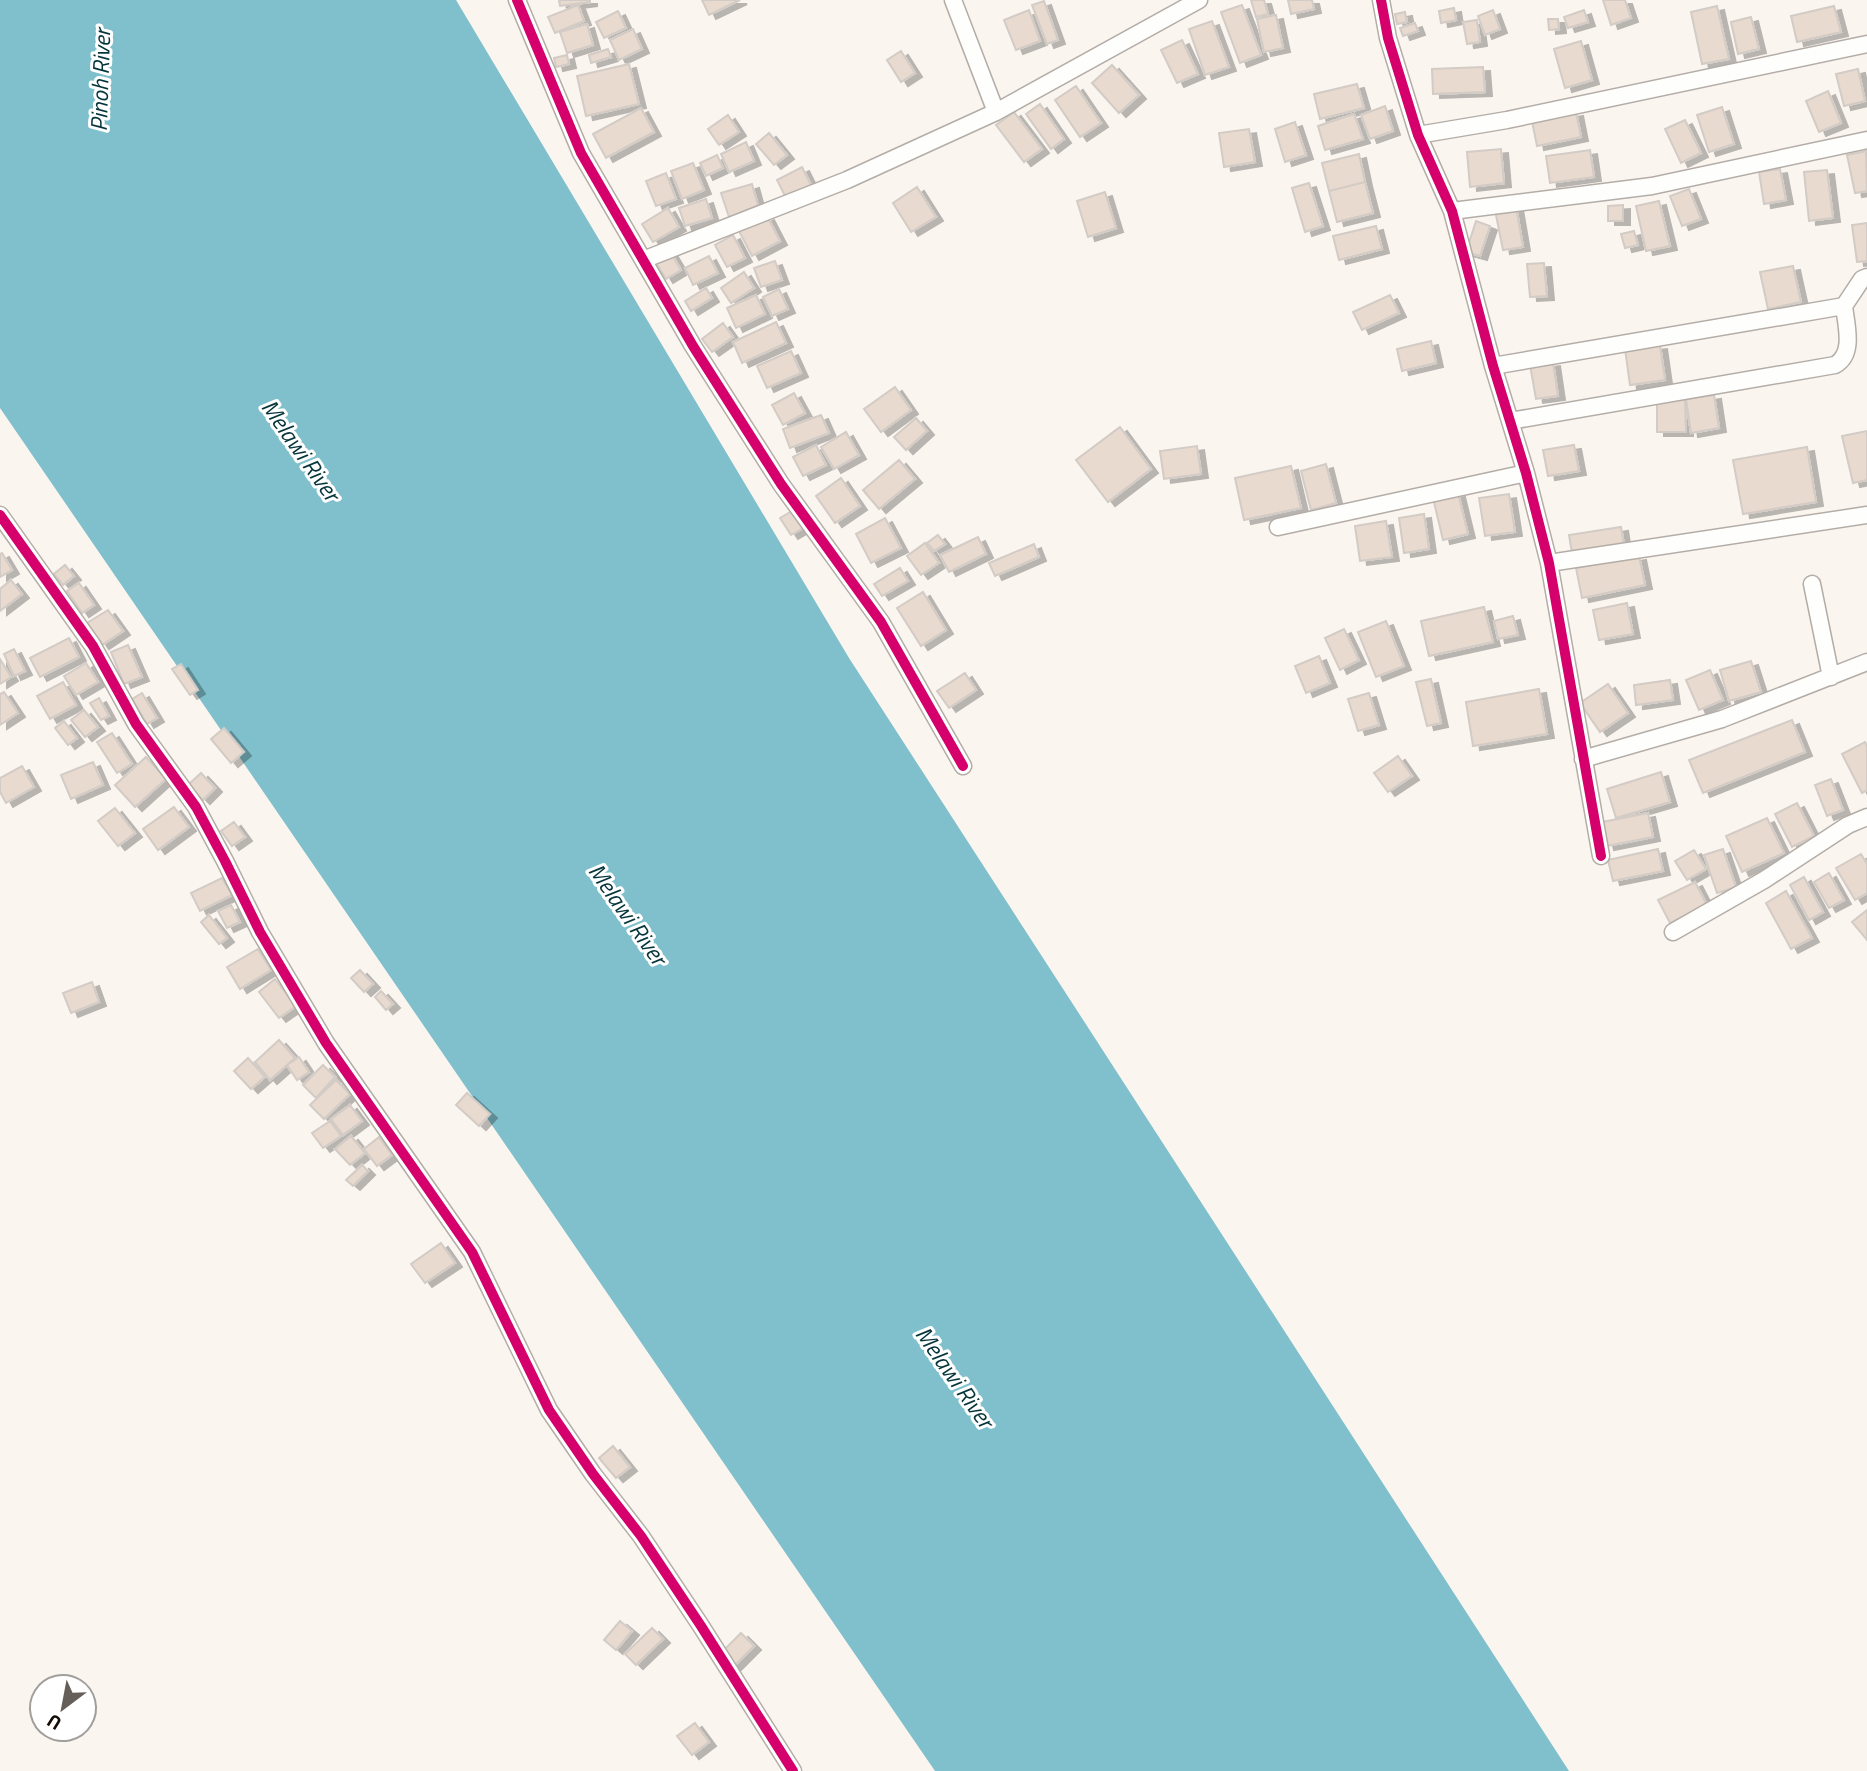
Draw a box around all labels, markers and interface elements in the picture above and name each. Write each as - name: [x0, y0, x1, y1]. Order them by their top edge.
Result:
- water label: Pinoh River: [81, 25, 119, 132]
- water label: Melawi River: [253, 392, 351, 510]
- water label: Melawi River: [580, 856, 678, 974]
- water label: Melawi River: [907, 1319, 1005, 1437]
- north arrow: [28, 1673, 98, 1743]
- text: U: [41, 1707, 67, 1738]

